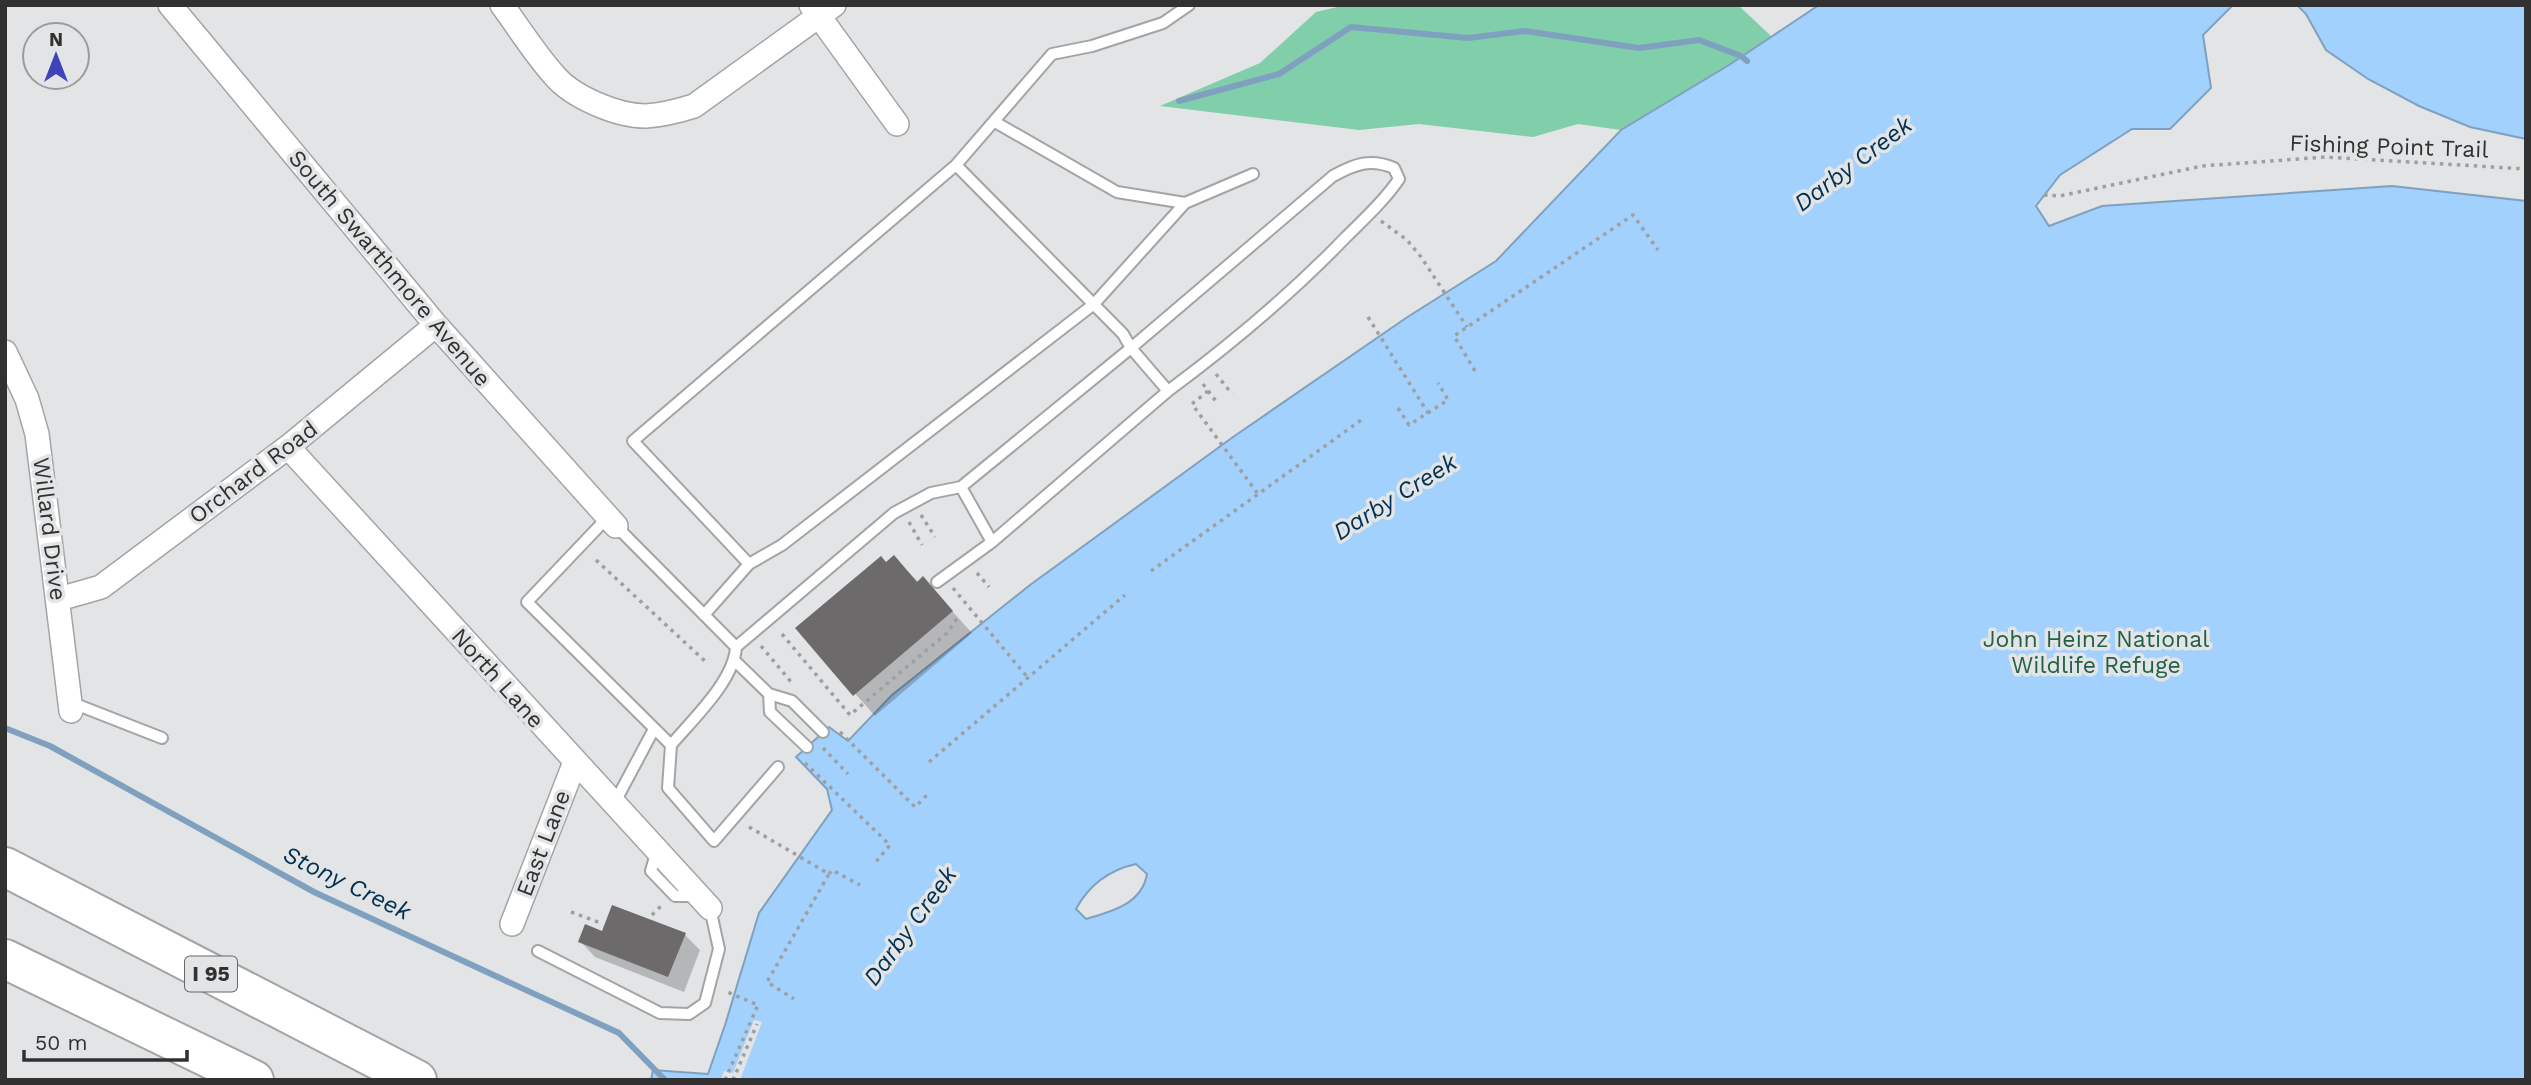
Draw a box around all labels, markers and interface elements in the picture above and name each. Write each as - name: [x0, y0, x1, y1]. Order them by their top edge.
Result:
- north arrow: [21, 21, 91, 91]
- text: N: [49, 28, 63, 51]
- water label: Darby Creek: [1789, 110, 1918, 217]
- street label: Fishing Point Trail: [2289, 130, 2489, 163]
- street label: South Swarthmore Avenue: [283, 145, 496, 392]
- street label: Orchard Road: [184, 415, 323, 529]
- water label: Darby Creek: [1328, 447, 1463, 546]
- street label: Willard Drive: [27, 456, 72, 602]
- street label: North Lane: [446, 623, 550, 734]
- park label: John Heinz National Wildlife Refuge: [1983, 626, 2209, 679]
- street label: East Lane: [511, 786, 576, 900]
- water label: Stony Creek: [279, 840, 416, 926]
- water label: Darby Creek: [857, 860, 963, 991]
- road number: I 95: [185, 956, 237, 992]
- scale bar: [24, 1018, 187, 1062]
- text: 50 m: [35, 1030, 87, 1055]

